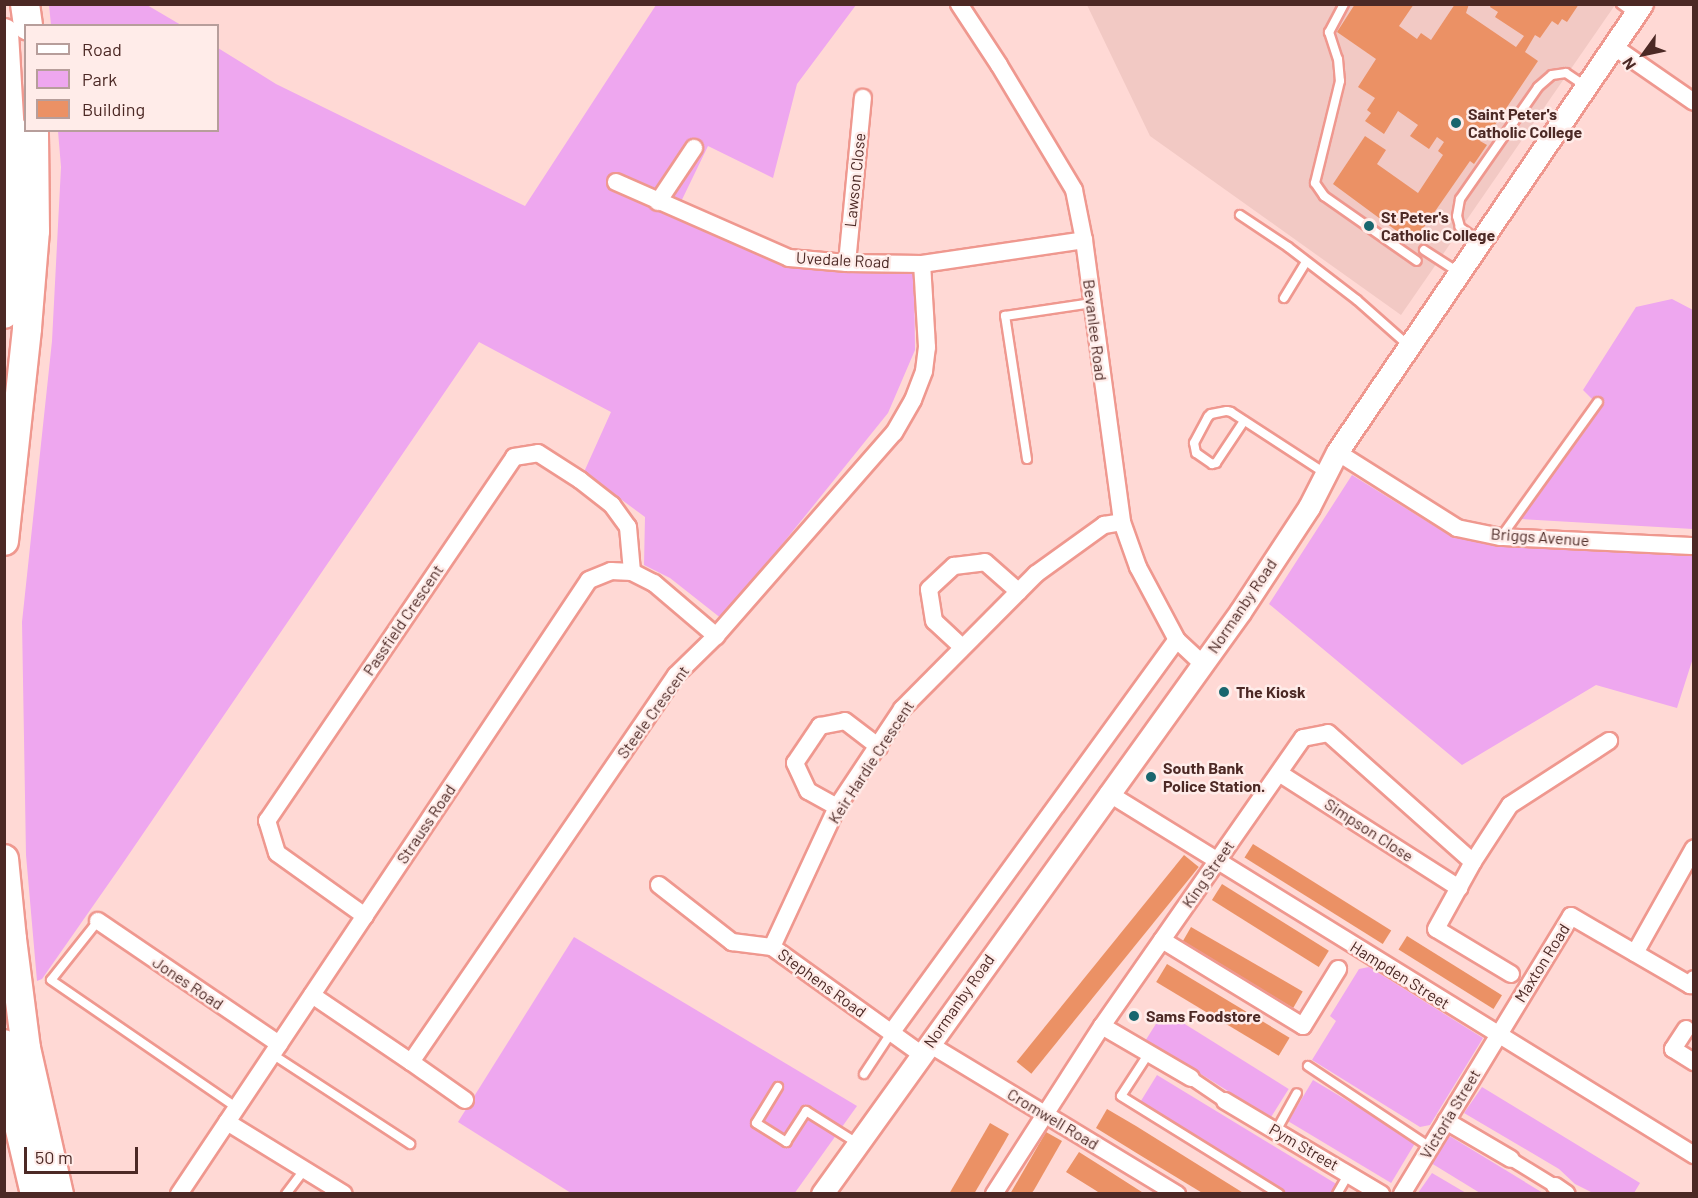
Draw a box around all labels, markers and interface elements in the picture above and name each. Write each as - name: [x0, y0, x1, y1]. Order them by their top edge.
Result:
- legend: [24, 24, 219, 132]
- north arrow: [1614, 24, 1674, 84]
- text: Road: [82, 38, 122, 60]
- text: N: [1618, 54, 1639, 74]
- text: Park: [82, 68, 117, 90]
- text: Building: [82, 98, 145, 120]
- place label: Saint Peter's Catholic College: [1468, 104, 1582, 142]
- marker: Saint Peter's Catholic College: [1449, 116, 1463, 130]
- street label: Lawson Close: [840, 132, 870, 228]
- place label: St Peter's Catholic College: [1381, 207, 1495, 245]
- marker: St Peter's Catholic College: [1362, 219, 1376, 233]
- street label: Uvedale Road: [796, 248, 890, 272]
- street label: Bevanlee Road: [1079, 278, 1111, 382]
- street label: Briggs Avenue: [1490, 524, 1590, 550]
- street label: Normanby Road: [1203, 555, 1281, 657]
- street label: Passfield Crescent: [359, 561, 447, 679]
- street label: Steele Crescent: [613, 662, 693, 762]
- place label: The Kiosk: [1236, 682, 1306, 702]
- marker: The Kiosk: [1217, 685, 1231, 699]
- street label: Keir Hardie Crescent: [824, 697, 918, 827]
- place label: South Bank Police Station.: [1163, 758, 1265, 796]
- marker: South Bank Police Station.: [1144, 770, 1158, 784]
- street label: Strauss Road: [392, 781, 460, 867]
- street label: Simpson Close: [1321, 794, 1417, 866]
- street label: King Street: [1178, 837, 1238, 911]
- street label: Maxton Road: [1510, 920, 1574, 1006]
- street label: Hampden Street: [1347, 937, 1453, 1013]
- street label: Stephens Road: [774, 945, 870, 1021]
- street label: Normanby Road: [920, 950, 998, 1052]
- street label: Jones Road: [149, 952, 227, 1014]
- place label: Sams Foodstore: [1146, 1006, 1261, 1026]
- marker: Sams Foodstore: [1127, 1009, 1141, 1023]
- street label: Victoria Street: [1416, 1066, 1484, 1162]
- street label: Cromwell Road: [1004, 1084, 1102, 1154]
- street label: Pym Street: [1266, 1119, 1342, 1175]
- scale bar: [27, 1135, 141, 1173]
- text: 50 m: [35, 1146, 73, 1168]

